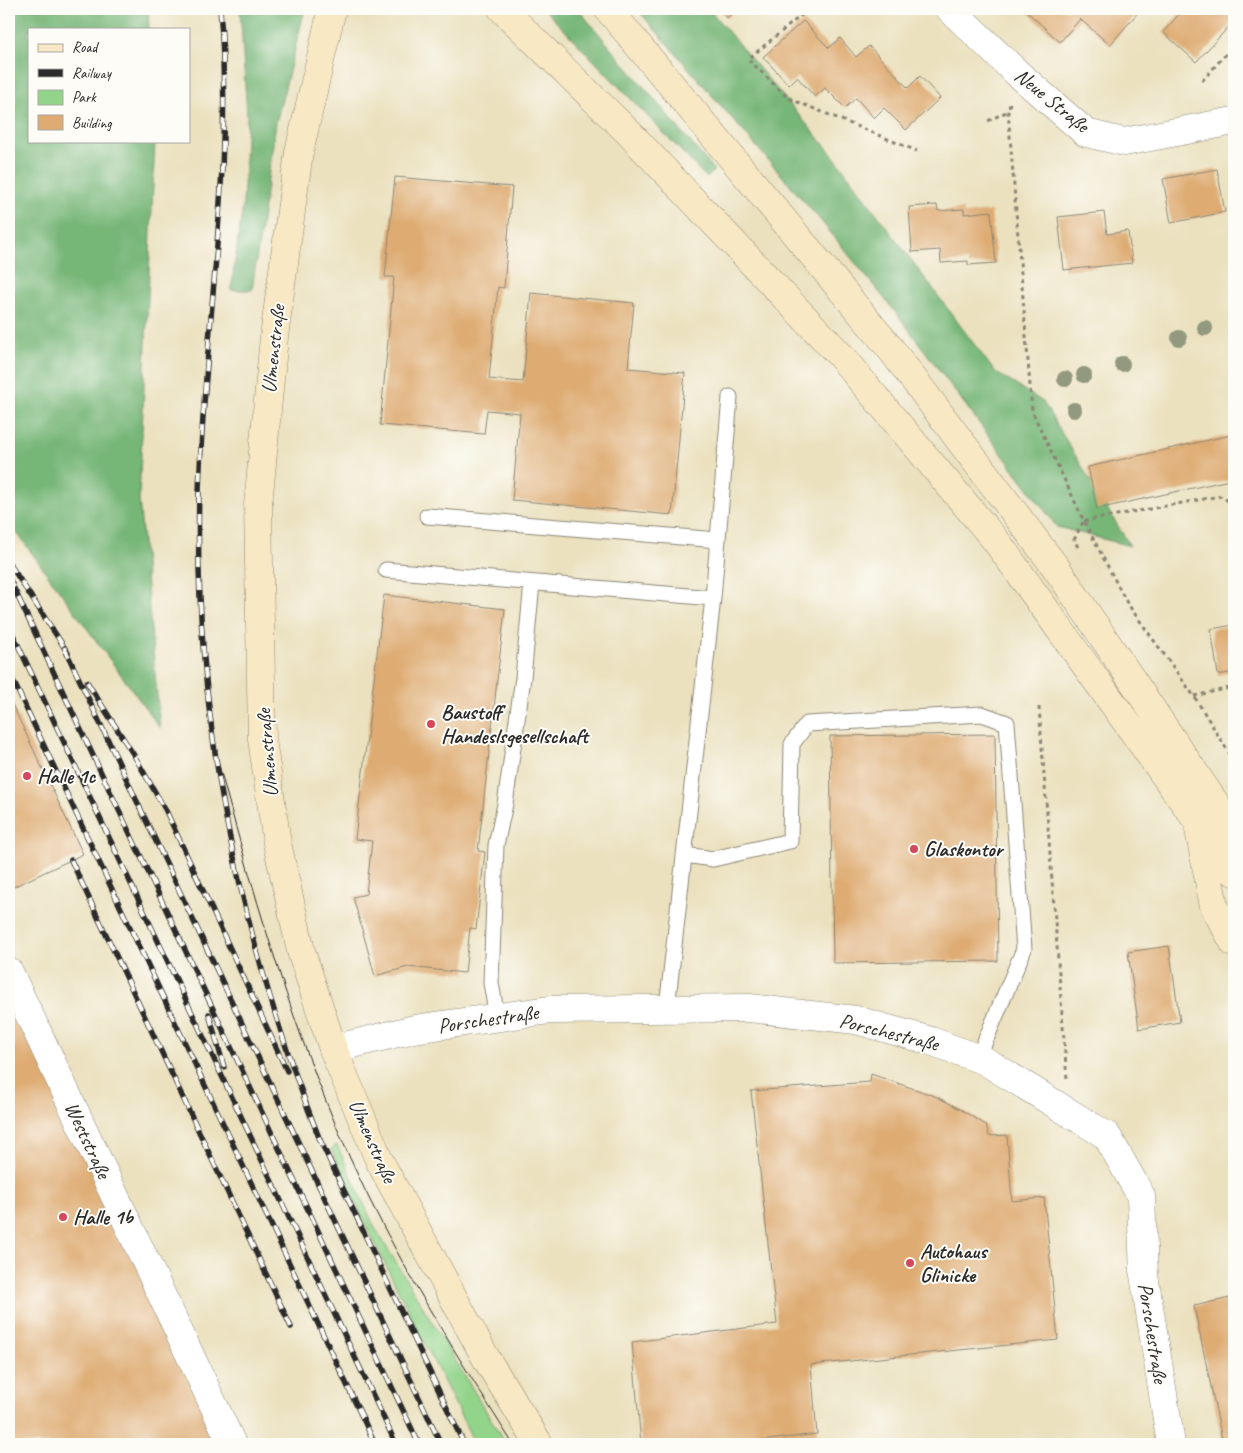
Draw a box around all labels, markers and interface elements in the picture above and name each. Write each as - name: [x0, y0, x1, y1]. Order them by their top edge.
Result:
- legend: [28, 28, 190, 142]
- text: Road: [72, 38, 99, 57]
- street label: Neue Straße: [1009, 62, 1096, 139]
- text: Railway: [72, 64, 113, 83]
- text: Park: [72, 88, 97, 107]
- text: Building: [72, 114, 112, 133]
- street label: Ulmenstraße: [255, 301, 291, 394]
- place label: Baustoff Handeslsgesellschaft: [441, 699, 591, 749]
- street label: Ulmenstraße: [250, 706, 284, 798]
- marker: Baustoff Handeslsgesellschaft: [425, 718, 437, 730]
- place label: Halle 1c: [37, 763, 96, 789]
- marker: Halle 1c: [21, 770, 33, 782]
- place label: Glaskontor: [924, 836, 1005, 862]
- marker: Glaskontor: [908, 843, 920, 855]
- street label: Porschestraße: [436, 999, 542, 1039]
- street label: Porschestraße: [837, 1007, 943, 1057]
- street label: Ulmenstraße: [343, 1095, 404, 1189]
- street label: Weststraße: [59, 1098, 118, 1184]
- place label: Halle 1b: [73, 1204, 134, 1230]
- marker: Halle 1b: [57, 1211, 69, 1223]
- place label: Autohaus Glinicke: [920, 1238, 989, 1288]
- marker: Autohaus Glinicke: [904, 1257, 916, 1269]
- street label: Porschestraße: [1132, 1281, 1174, 1387]

